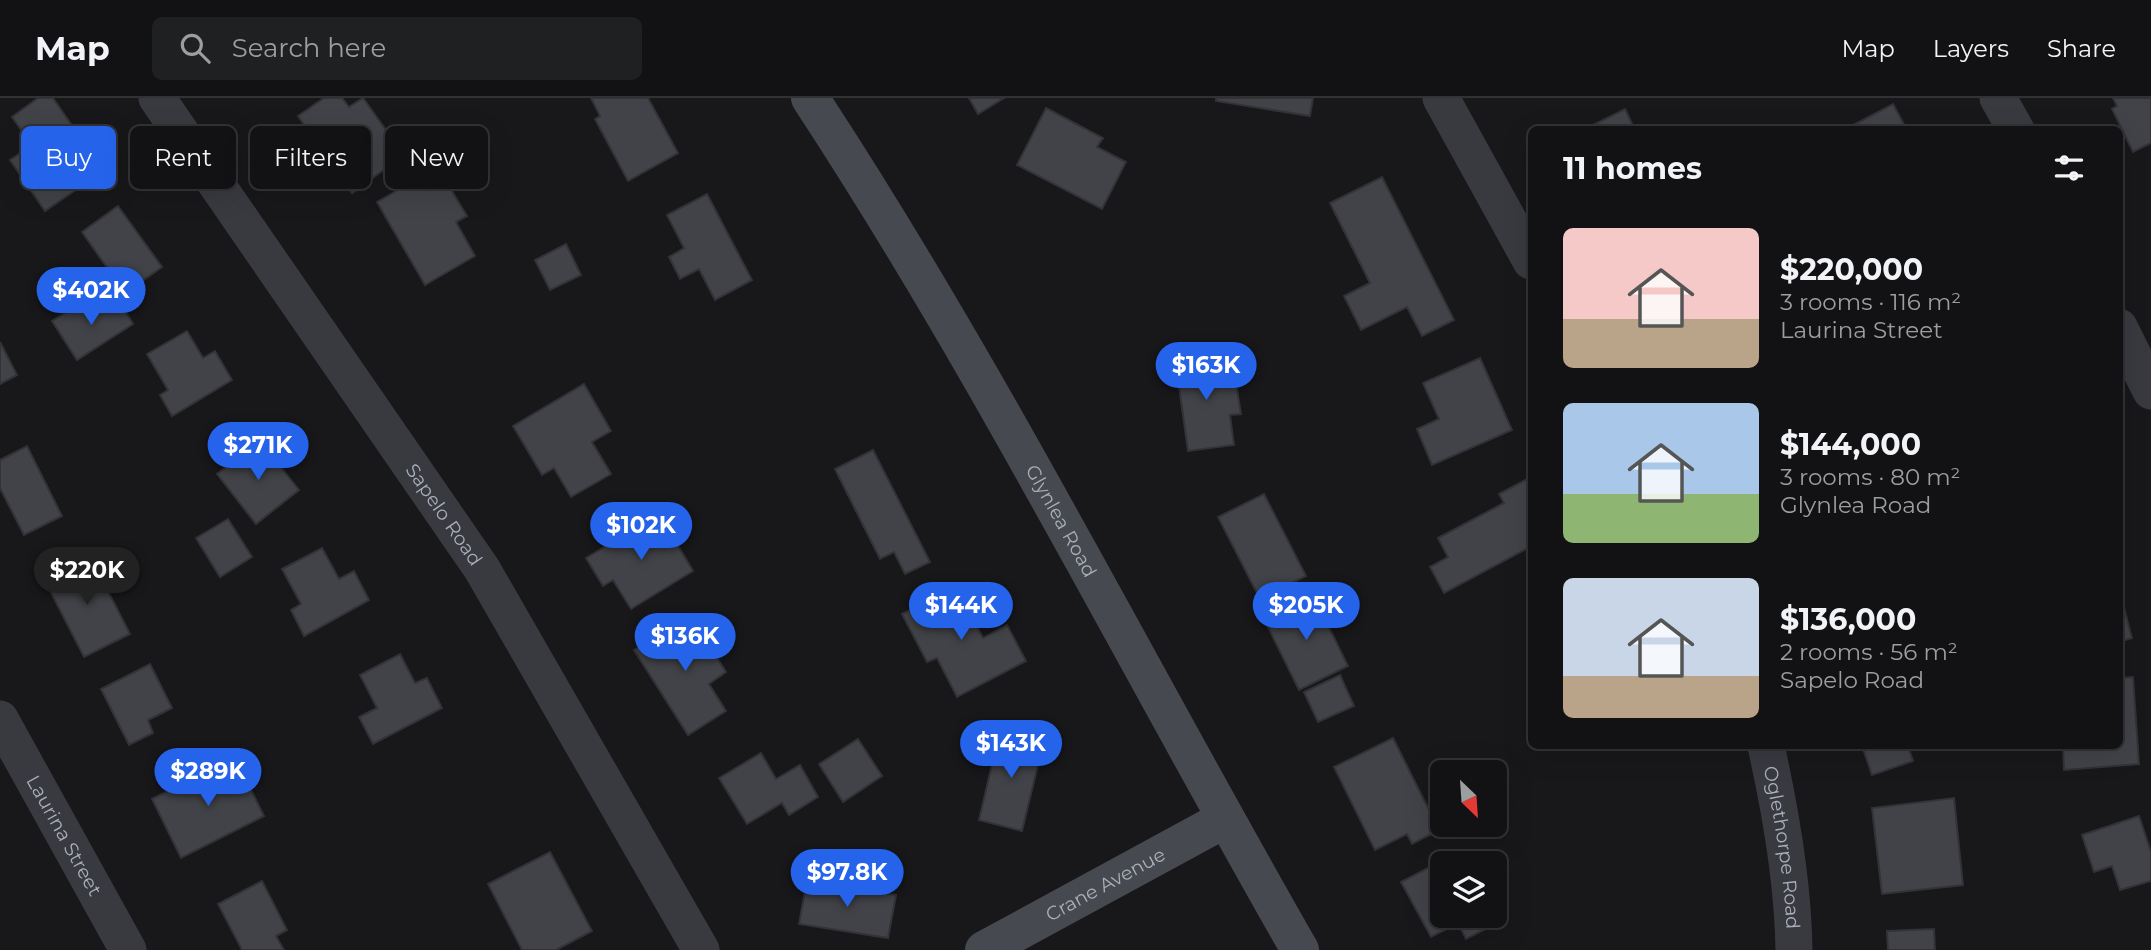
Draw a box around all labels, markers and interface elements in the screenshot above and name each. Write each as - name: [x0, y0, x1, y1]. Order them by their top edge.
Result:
- search box: [152, 17, 642, 80]
- text: Map: [35, 28, 110, 68]
- icon: search: [176, 29, 214, 67]
- text: Search here: [232, 32, 386, 64]
- text: Map: [1841, 34, 1895, 63]
- text: Layers: [1933, 34, 2009, 63]
- text: Share: [2047, 34, 2116, 63]
- chip: Buy: [21, 126, 116, 189]
- chip: Rent: [130, 126, 236, 189]
- chip: Filters: [250, 126, 371, 189]
- chip: New: [385, 126, 488, 189]
- icon: filters: [2050, 149, 2088, 187]
- text: 11 homes: [1563, 150, 1702, 187]
- text: $220,000: [1780, 251, 1923, 288]
- icon: home: [1619, 256, 1703, 340]
- pin: $402K: [42, 268, 140, 327]
- text: $402K: [53, 276, 129, 304]
- text: 3 rooms · 116 m²: [1780, 288, 1961, 316]
- text: Laurina Street: [1780, 316, 1942, 344]
- pin: $163K: [1157, 342, 1255, 402]
- text: $163K: [1172, 351, 1240, 379]
- pin: $271K: [209, 422, 307, 482]
- text: $144,000: [1780, 426, 1921, 463]
- text: $271K: [224, 431, 292, 459]
- icon: home: [1619, 431, 1703, 515]
- street label: Sapelo Road: [401, 459, 487, 570]
- street label: Glynlea Road: [1021, 461, 1102, 581]
- text: 3 rooms · 80 m²: [1780, 463, 1960, 491]
- text: Glynlea Road: [1780, 491, 1931, 519]
- pin: $102K: [592, 503, 690, 562]
- text: $102K: [606, 511, 676, 539]
- pin: $220K: [38, 547, 136, 607]
- text: $220K: [50, 556, 124, 584]
- pin: $144K: [912, 582, 1010, 642]
- pin: $205K: [1257, 582, 1355, 642]
- text: $144K: [925, 591, 997, 619]
- text: $205K: [1269, 591, 1343, 619]
- text: $136,000: [1780, 601, 1916, 638]
- icon: home: [1619, 606, 1703, 690]
- pin: $136K: [636, 614, 734, 673]
- text: $136K: [651, 622, 719, 650]
- text: 2 rooms · 56 m²: [1780, 638, 1958, 666]
- text: Sapelo Road: [1780, 666, 1924, 694]
- pin: $143K: [962, 720, 1060, 780]
- text: $143K: [976, 729, 1046, 757]
- pin: $289K: [159, 748, 257, 808]
- text: $289K: [170, 757, 246, 785]
- north arrow: [1430, 760, 1507, 836]
- map controls: [1430, 760, 1507, 928]
- street label: Oglethorpe Road: [1759, 764, 1804, 930]
- street label: Laurina Street: [21, 771, 107, 900]
- street label: Crane Avenue: [1042, 843, 1169, 926]
- pin: $97.8K: [790, 850, 904, 909]
- button: layers: [1430, 851, 1507, 928]
- text: $97.8K: [807, 858, 887, 886]

